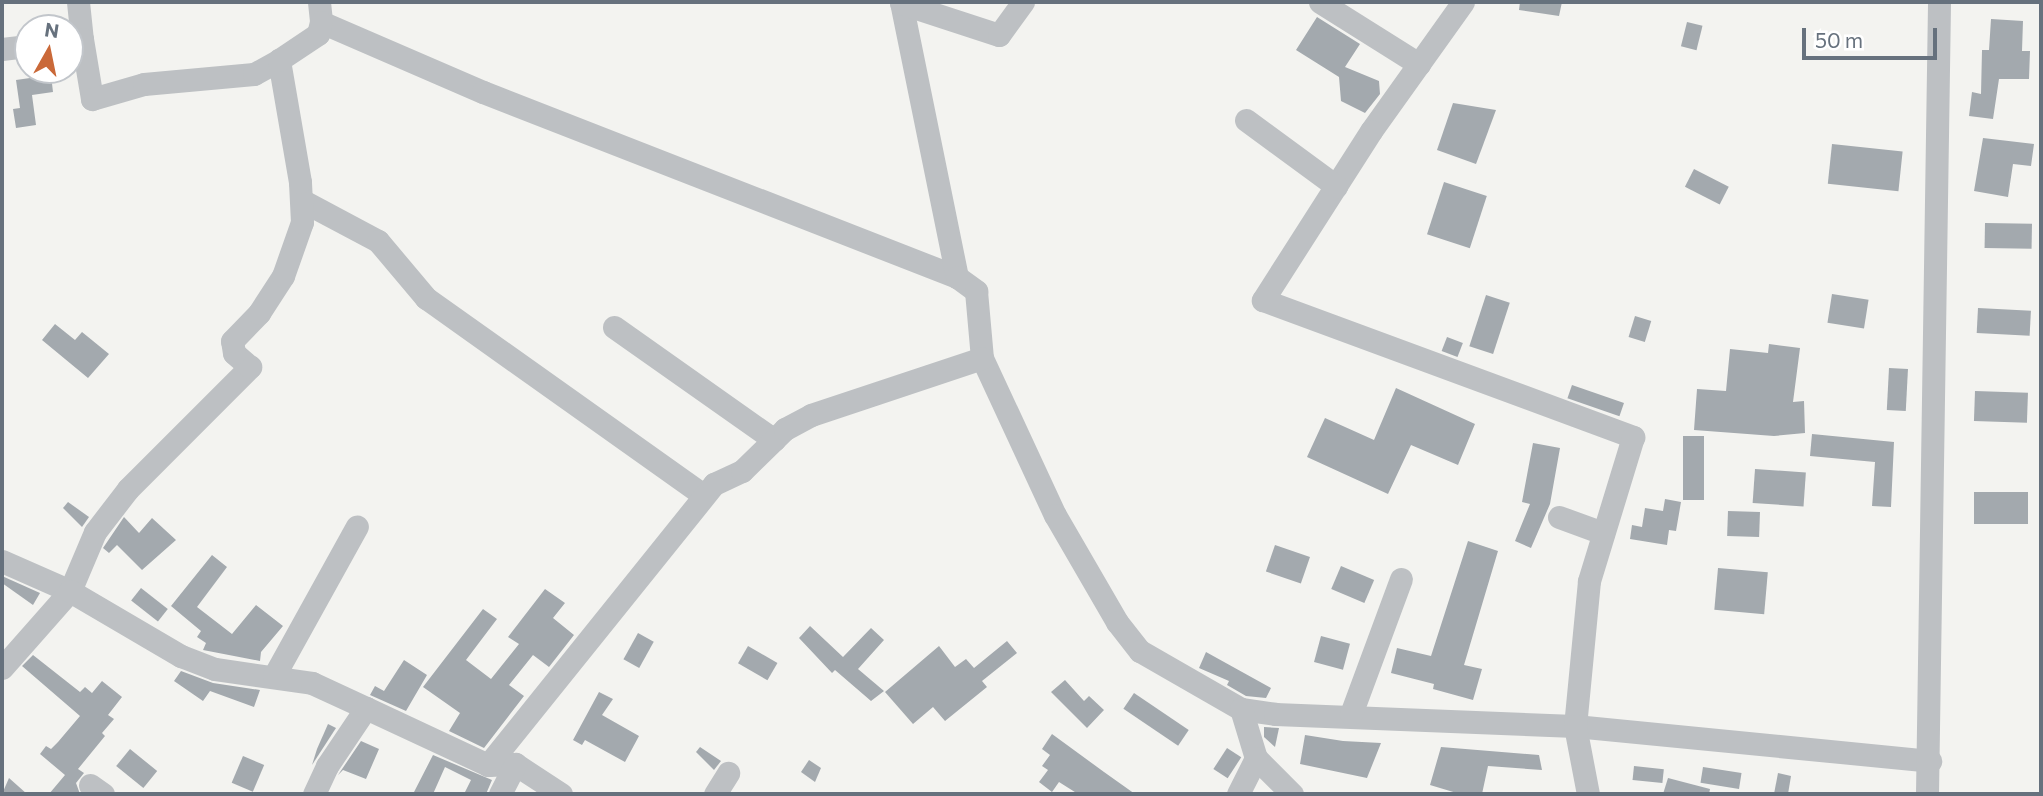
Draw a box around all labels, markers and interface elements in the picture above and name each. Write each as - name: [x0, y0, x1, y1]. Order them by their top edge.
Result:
- north arrow: [14, 14, 84, 84]
- scale bar: [1805, 14, 1940, 58]
- text: N: [43, 17, 61, 42]
- text: 50 m: [1815, 27, 1863, 52]

